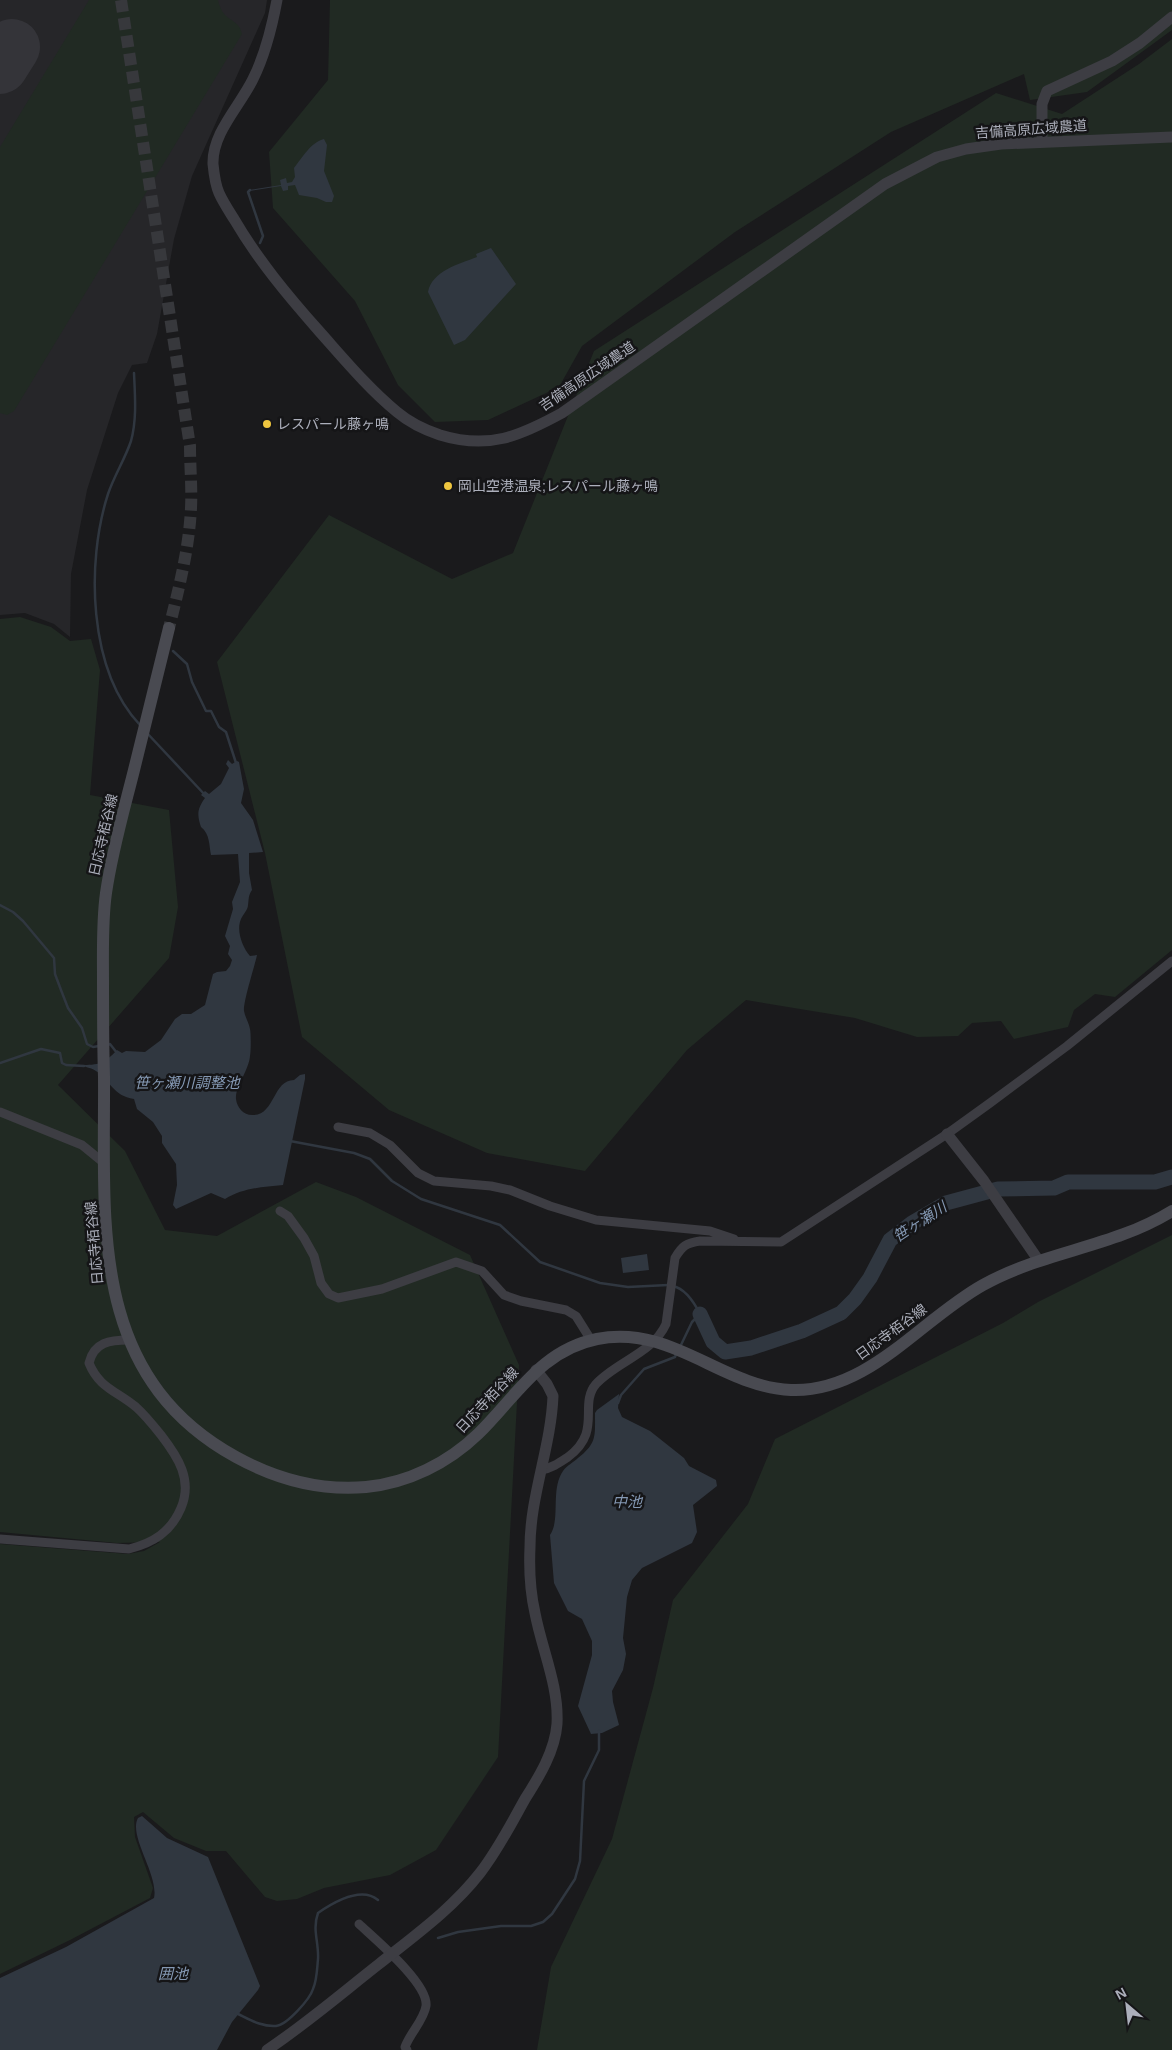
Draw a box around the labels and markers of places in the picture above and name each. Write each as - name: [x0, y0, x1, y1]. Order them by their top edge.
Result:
- place label: レスパール藤ヶ鳴: [277, 416, 389, 432]
- marker: レスパール藤ヶ鳴: [261, 418, 273, 430]
- place label: 岡山空港温泉;レスパール藤ヶ鳴: [458, 478, 658, 494]
- marker: 岡山空港温泉;レスパール藤ヶ鳴: [442, 480, 454, 492]

